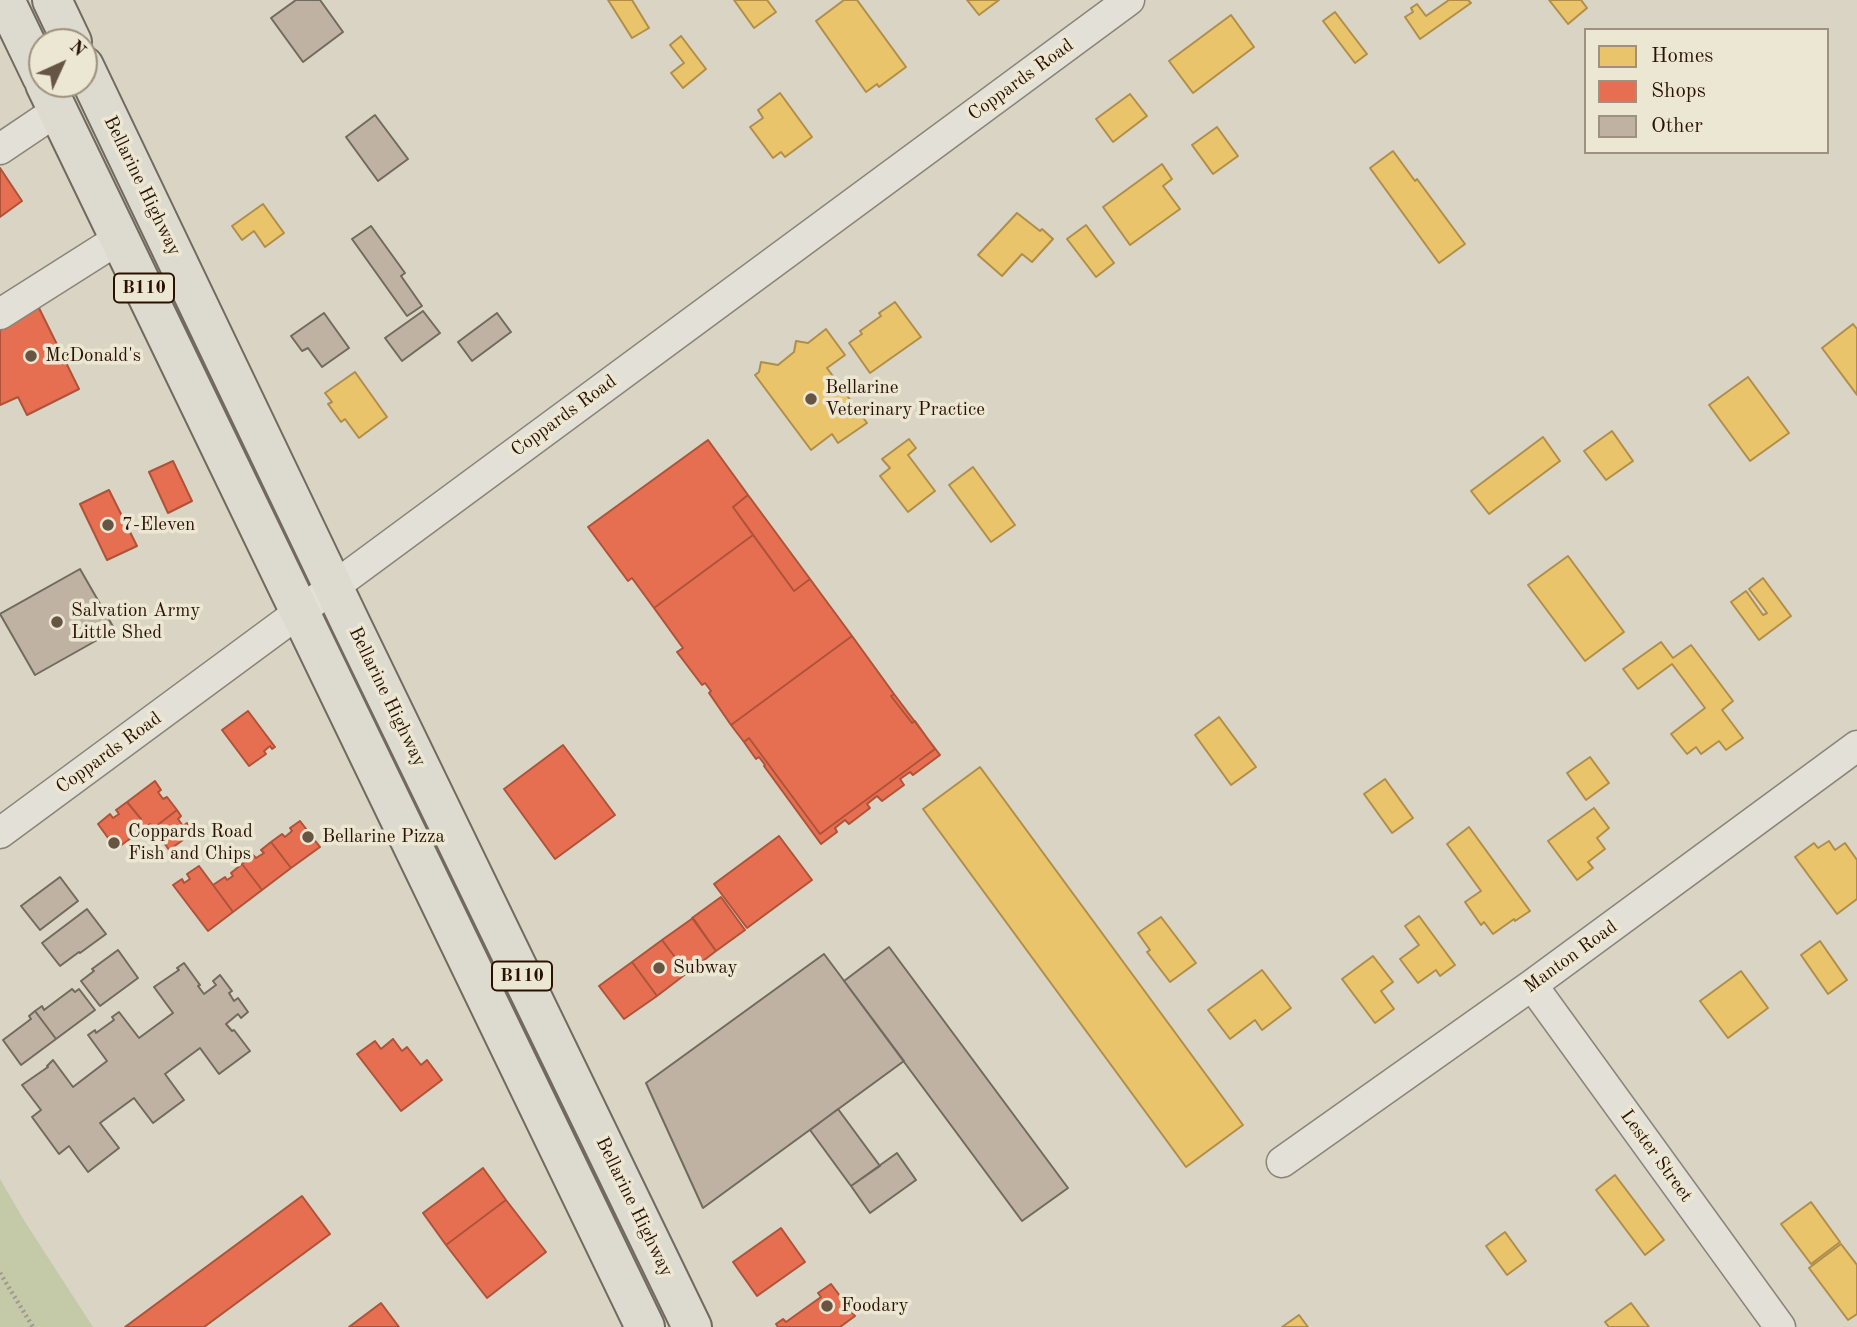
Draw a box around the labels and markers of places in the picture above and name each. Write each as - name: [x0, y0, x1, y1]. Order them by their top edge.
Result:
- place label: McDonald's: [45, 345, 141, 367]
- marker: McDonald's: [23, 348, 39, 364]
- place label: Bellarine Veterinary Practice: [825, 377, 985, 421]
- marker: Bellarine Veterinary Practice: [803, 391, 819, 407]
- place label: 7-Eleven: [122, 514, 195, 536]
- marker: 7-Eleven: [100, 517, 116, 533]
- place label: Salvation Army Little Shed: [71, 600, 200, 644]
- marker: Salvation Army Little Shed: [49, 614, 65, 630]
- place label: Coppards Road Fish and Chips: [128, 821, 253, 865]
- place label: Bellarine Pizza: [322, 826, 445, 848]
- marker: Bellarine Pizza: [300, 829, 316, 845]
- marker: Coppards Road Fish and Chips: [106, 835, 122, 851]
- place label: Subway: [673, 957, 738, 979]
- marker: Subway: [651, 960, 667, 976]
- place label: Foodary: [841, 1295, 908, 1317]
- marker: Foodary: [819, 1298, 835, 1314]

